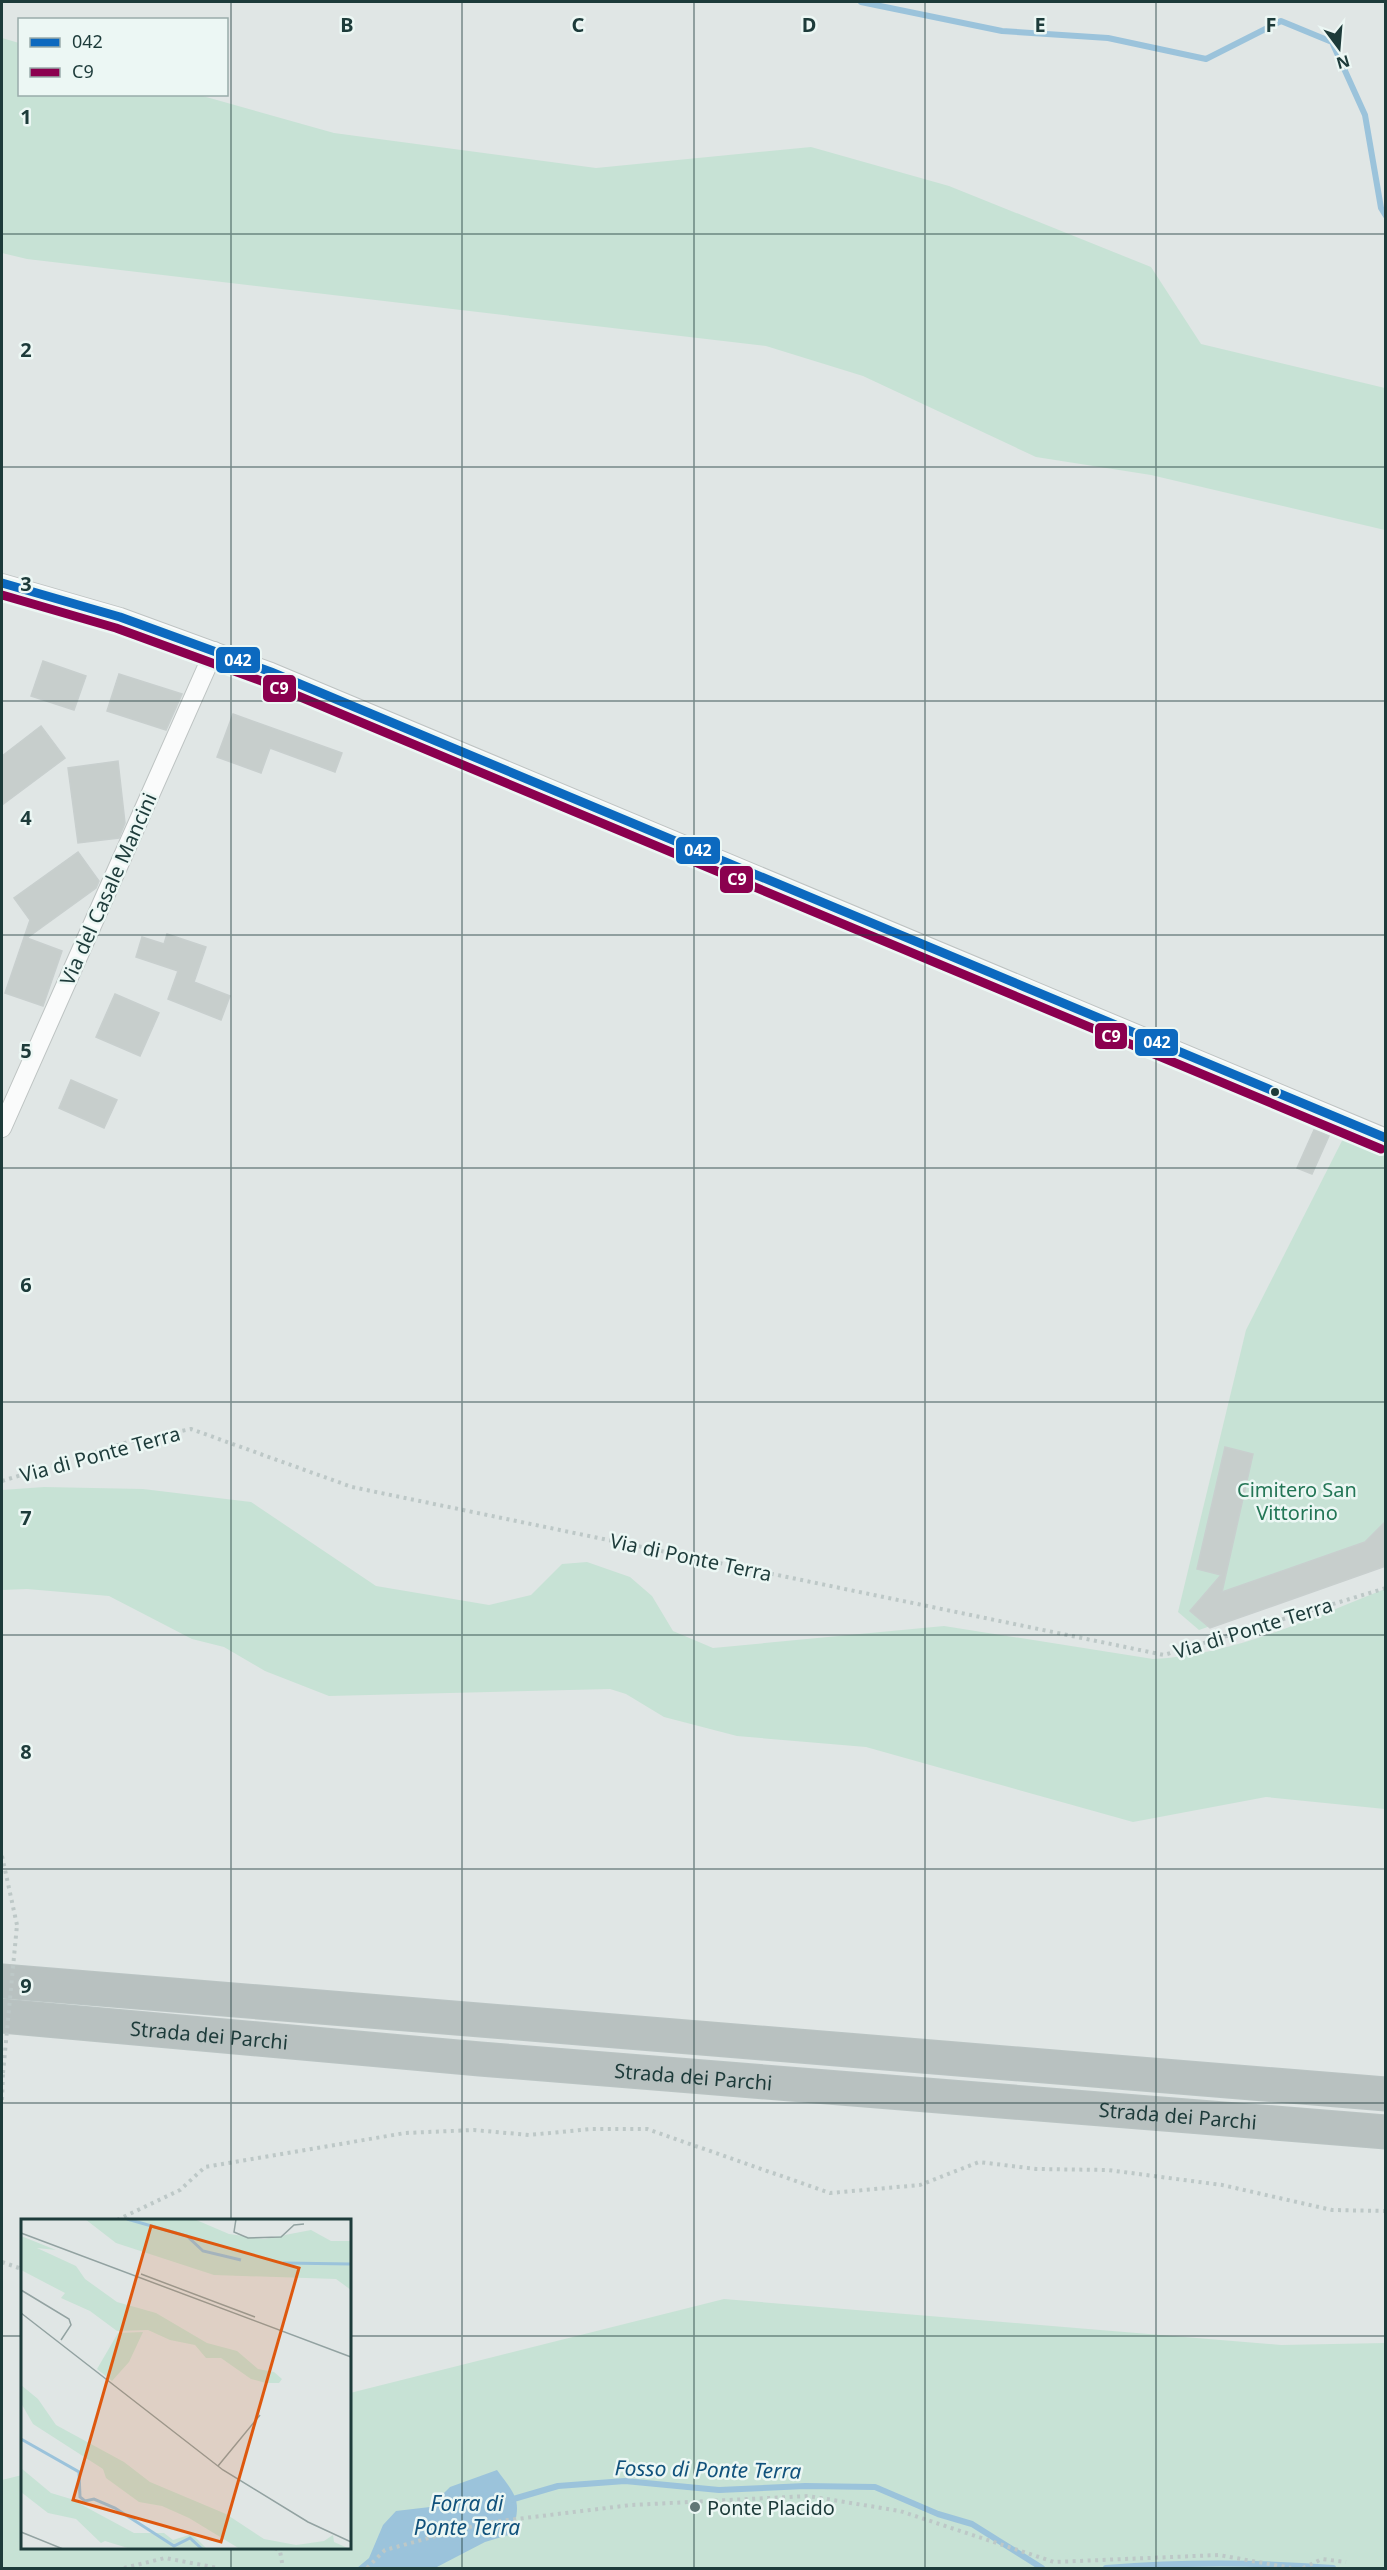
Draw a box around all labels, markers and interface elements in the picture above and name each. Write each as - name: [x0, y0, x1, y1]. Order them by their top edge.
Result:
- text: B: [340, 11, 354, 38]
- text: C: [572, 11, 585, 38]
- text: D: [802, 11, 816, 38]
- text: E: [1034, 11, 1046, 38]
- text: F: [1266, 11, 1276, 38]
- legend: [18, 18, 228, 96]
- north arrow: [1309, 18, 1369, 78]
- text: 042: [72, 29, 103, 53]
- text: N: [1334, 50, 1352, 75]
- text: C9: [72, 59, 94, 83]
- text: 1: [20, 103, 32, 130]
- text: 2: [20, 336, 32, 363]
- text: 3: [20, 570, 32, 597]
- line badge: 042: [215, 646, 261, 674]
- text: 042: [224, 649, 252, 671]
- line badge: C9: [262, 674, 297, 703]
- text: C9: [269, 677, 289, 699]
- street label: Via del Casale Mancini: [53, 789, 163, 989]
- text: 4: [20, 804, 32, 831]
- line badge: 042: [675, 836, 721, 865]
- text: 042: [684, 839, 712, 861]
- line badge: C9: [719, 865, 754, 894]
- text: C9: [727, 868, 747, 890]
- line badge: C9: [1094, 1022, 1128, 1050]
- text: C9: [1101, 1025, 1121, 1047]
- line badge: 042: [1134, 1028, 1179, 1057]
- text: 042: [1143, 1031, 1171, 1053]
- text: 5: [20, 1037, 32, 1064]
- unlabelled marker: [1269, 1086, 1281, 1098]
- text: 6: [20, 1271, 32, 1298]
- street label: Via di Ponte Terra: [17, 1420, 183, 1488]
- park label: Cimitero San Vittorino: [1237, 1476, 1357, 1526]
- text: 7: [20, 1504, 32, 1531]
- street label: Via di Ponte Terra: [608, 1527, 774, 1587]
- street label: Via di Ponte Terra: [1170, 1591, 1336, 1665]
- text: 8: [20, 1738, 32, 1765]
- text: 9: [20, 1972, 32, 1999]
- street label: Strada dei Parchi: [129, 2014, 289, 2055]
- street label: Strada dei Parchi: [613, 2056, 773, 2096]
- street label: Strada dei Parchi: [1098, 2095, 1258, 2135]
- inset map: [21, 2219, 351, 2549]
- water label: Fosso di Ponte Terra: [614, 2453, 802, 2485]
- water label: Forra di Ponte Terra: [414, 2489, 520, 2541]
- place label: Ponte Placido: [707, 2494, 835, 2521]
- marker: Ponte Placido: [688, 2500, 702, 2514]

